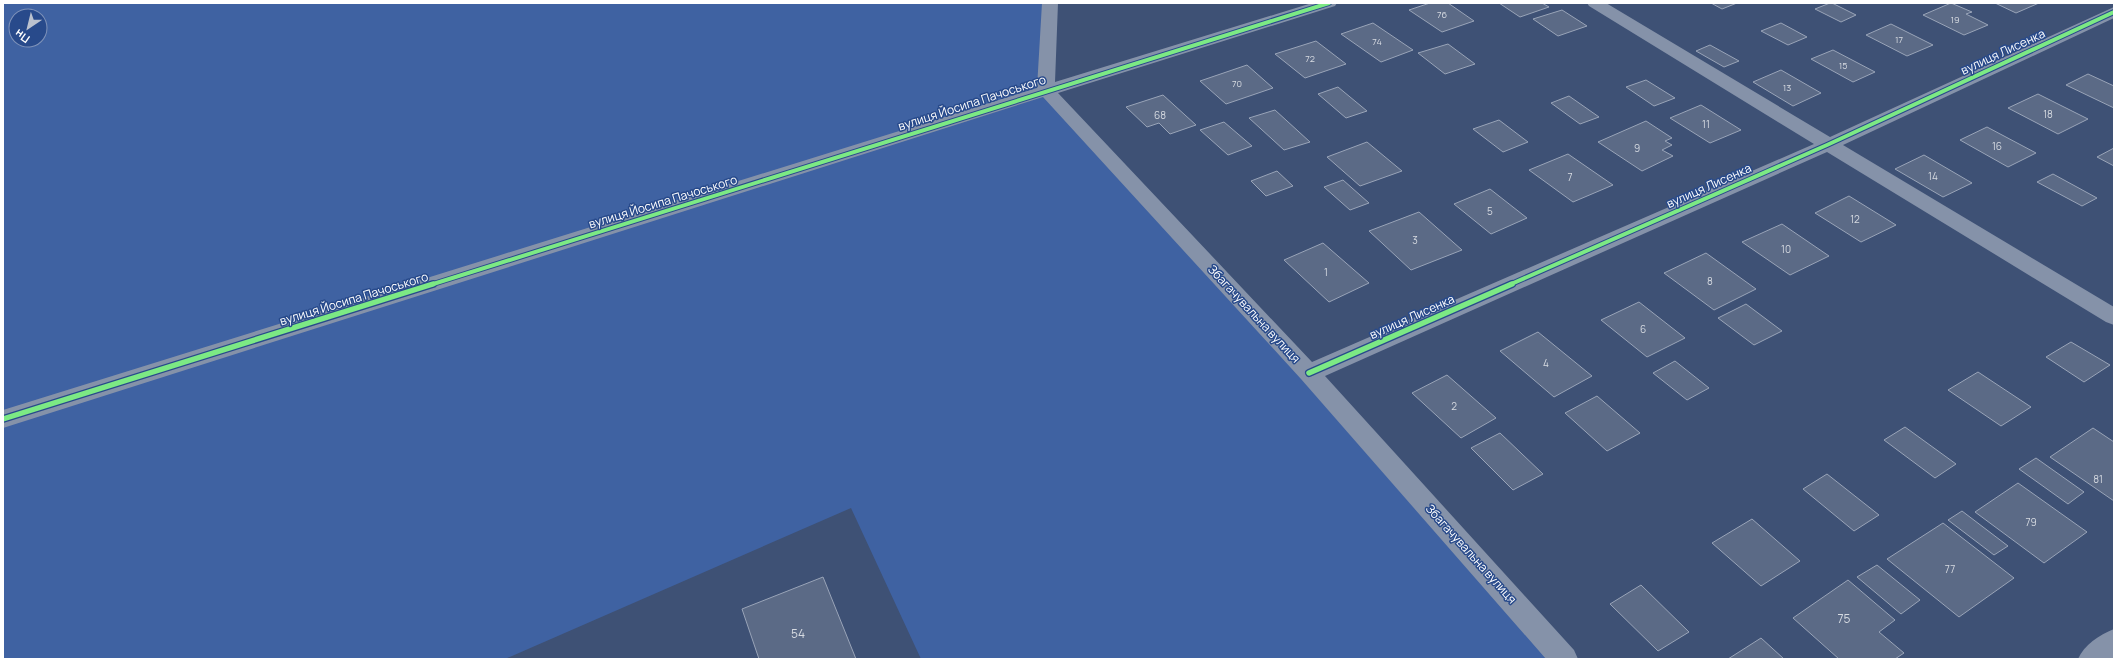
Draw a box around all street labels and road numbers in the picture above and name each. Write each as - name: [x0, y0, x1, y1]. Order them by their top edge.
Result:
- street label: вулиця Лисенка: [1958, 25, 2048, 79]
- street label: вулиця Йосипа Пачоського: [896, 71, 1048, 134]
- street label: вулиця Лисенка: [1664, 159, 1754, 212]
- street label: вулиця Йосипа Пачоського: [586, 171, 739, 232]
- street label: Збагачувальна вулиця: [1204, 261, 1304, 366]
- street label: вулиця Йосипа Пачоського: [277, 268, 430, 329]
- street label: вулиця Лисенка: [1367, 290, 1457, 343]
- street label: Збагачувальна вулиця: [1422, 500, 1521, 607]

